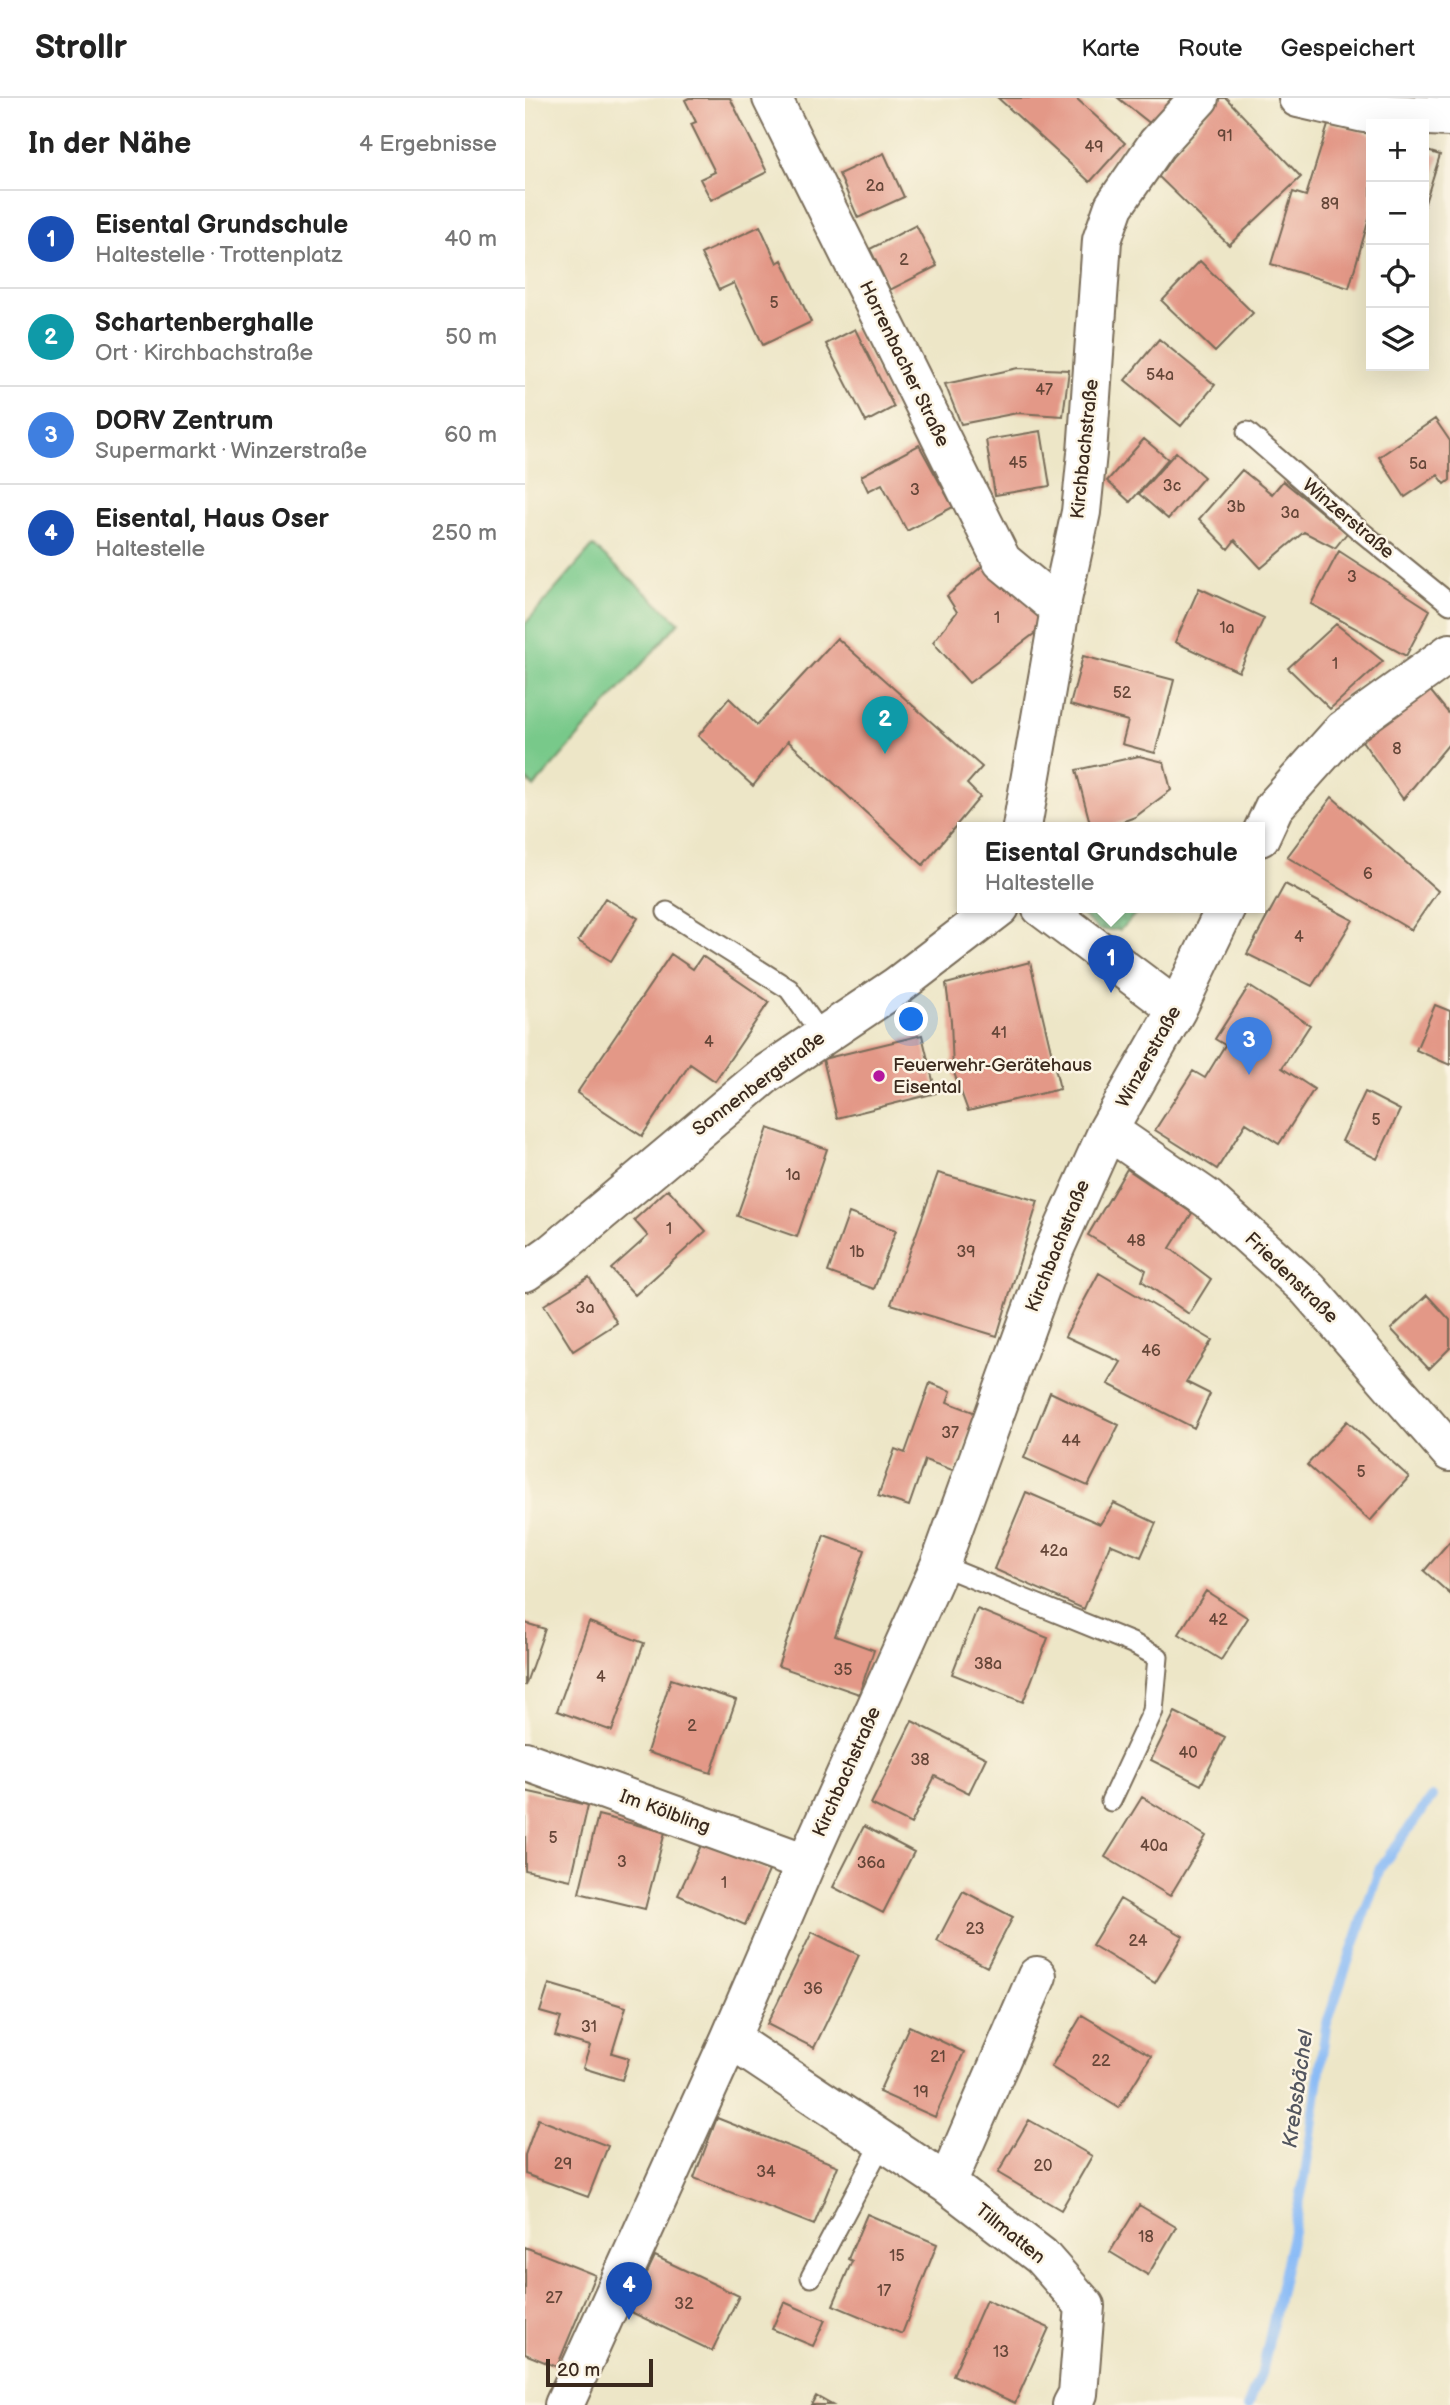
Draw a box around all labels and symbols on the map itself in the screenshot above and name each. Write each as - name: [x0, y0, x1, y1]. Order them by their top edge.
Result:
- house number: 91: [1217, 127, 1233, 146]
- house number: 49: [1084, 138, 1104, 157]
- house number: 2a: [866, 177, 884, 196]
- house number: 89: [1321, 195, 1339, 214]
- house number: 2: [899, 251, 909, 270]
- street label: Horrenbacher Straße: [854, 277, 954, 451]
- house number: 5: [769, 294, 779, 313]
- house number: 54a: [1146, 366, 1174, 385]
- street label: Kirchbachstraße: [1066, 378, 1104, 520]
- house number: 47: [1035, 381, 1053, 400]
- house number: 45: [1009, 454, 1027, 473]
- house number: 5a: [1409, 455, 1427, 474]
- street label: Winzerstraße: [1297, 474, 1399, 564]
- house number: 3c: [1163, 477, 1181, 496]
- house number: 3: [910, 481, 920, 500]
- house number: 3b: [1227, 498, 1245, 517]
- house number: 3a: [1281, 504, 1299, 523]
- house number: 3: [1347, 568, 1357, 587]
- house number: 1: [994, 609, 1000, 628]
- house number: 1a: [1219, 619, 1235, 638]
- house number: 1: [1332, 655, 1338, 674]
- house number: 52: [1113, 684, 1132, 703]
- pin: 2: [862, 696, 908, 754]
- house number: 8: [1392, 740, 1402, 759]
- house number: 6: [1363, 865, 1373, 884]
- house number: 4: [1294, 928, 1304, 947]
- pin: 1: [1088, 935, 1134, 993]
- your location: [894, 1002, 928, 1036]
- street label: Winzerstraße: [1112, 1002, 1186, 1112]
- pin: 3: [1226, 1017, 1272, 1075]
- house number: 41: [991, 1024, 1007, 1043]
- street label: Sonnenbergstraße: [688, 1027, 830, 1141]
- house number: 4: [704, 1033, 714, 1052]
- place label: Feuerwehr-Gerätehaus Eisental: [893, 1054, 1092, 1099]
- marker: Feuerwehr-Gerätehaus Eisental: [871, 1068, 887, 1084]
- house number: 5: [1371, 1111, 1381, 1130]
- house number: 1a: [785, 1166, 801, 1185]
- street label: Kirchbachstraße: [1021, 1177, 1095, 1315]
- house number: 1: [666, 1220, 672, 1239]
- street label: Friedenstraße: [1239, 1228, 1343, 1328]
- house number: 48: [1126, 1232, 1146, 1251]
- house number: 1b: [849, 1243, 865, 1262]
- house number: 39: [956, 1243, 976, 1262]
- house number: 3a: [576, 1299, 594, 1318]
- house number: 46: [1141, 1342, 1161, 1361]
- house number: 37: [941, 1424, 959, 1443]
- house number: 44: [1061, 1432, 1081, 1451]
- house number: 5: [1356, 1463, 1366, 1482]
- house number: 42a: [1040, 1542, 1068, 1561]
- house number: 42: [1208, 1611, 1228, 1630]
- house number: 38a: [974, 1655, 1002, 1674]
- house number: 35: [833, 1661, 853, 1680]
- house number: 4: [596, 1668, 606, 1687]
- street label: Kirchbachstraße: [808, 1703, 886, 1841]
- house number: 2: [687, 1717, 697, 1736]
- house number: 40: [1178, 1744, 1198, 1763]
- house number: 38: [910, 1751, 930, 1770]
- street label: Im Kölbling: [617, 1785, 713, 1839]
- house number: 5: [548, 1829, 558, 1848]
- house number: 40a: [1140, 1837, 1168, 1856]
- house number: 3: [617, 1853, 627, 1872]
- house number: 36a: [857, 1854, 885, 1873]
- house number: 1: [721, 1874, 727, 1893]
- house number: 23: [966, 1920, 985, 1939]
- house number: 24: [1129, 1932, 1148, 1951]
- house number: 36: [803, 1980, 823, 1999]
- house number: 31: [581, 2018, 597, 2037]
- water label: Krebsbächel: [1277, 2027, 1319, 2149]
- house number: 21: [930, 2048, 946, 2067]
- house number: 22: [1092, 2052, 1111, 2071]
- house number: 19: [913, 2083, 929, 2102]
- house number: 29: [554, 2155, 572, 2174]
- house number: 20: [1034, 2157, 1052, 2176]
- house number: 34: [756, 2163, 776, 2182]
- street label: Tillmatten: [970, 2199, 1050, 2269]
- house number: 18: [1138, 2228, 1154, 2247]
- house number: 15: [889, 2247, 905, 2266]
- pin: 4: [606, 2262, 652, 2320]
- house number: 17: [877, 2282, 891, 2301]
- house number: 27: [545, 2289, 563, 2308]
- house number: 32: [674, 2295, 694, 2314]
- house number: 13: [993, 2343, 1009, 2362]
- scale bar: [546, 2356, 653, 2388]

